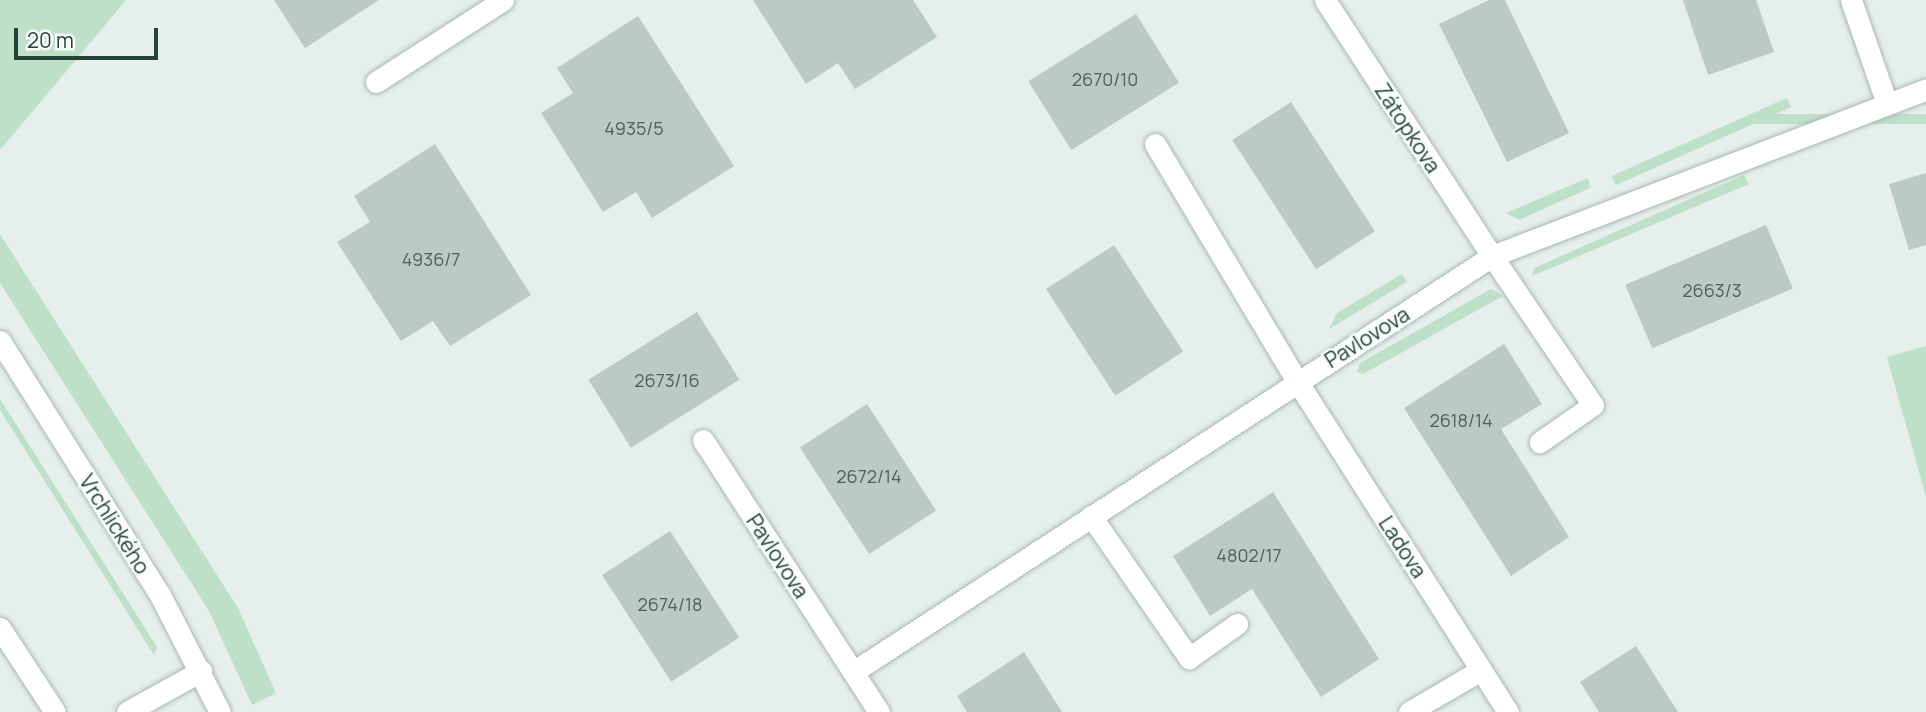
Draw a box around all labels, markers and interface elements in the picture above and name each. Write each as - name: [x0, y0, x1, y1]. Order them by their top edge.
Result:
- scale bar: [18, 14, 161, 58]
- text: 20 m: [27, 26, 74, 54]
- house number: 2670/10: [1072, 68, 1138, 90]
- street label: Zátopkova: [1370, 79, 1446, 177]
- house number: 4935/5: [604, 117, 664, 139]
- house number: 4936/7: [402, 248, 460, 270]
- house number: 2663/3: [1682, 279, 1742, 301]
- street label: Pavlovova: [1320, 301, 1414, 373]
- house number: 2673/16: [634, 369, 700, 391]
- house number: 2618/14: [1429, 409, 1493, 431]
- house number: 2672/14: [836, 465, 902, 487]
- street label: Vrchlického: [74, 470, 156, 578]
- street label: Pavlovova: [742, 509, 814, 603]
- street label: Ladova: [1374, 511, 1432, 583]
- house number: 4802/17: [1216, 544, 1282, 566]
- house number: 2674/18: [638, 593, 702, 615]

